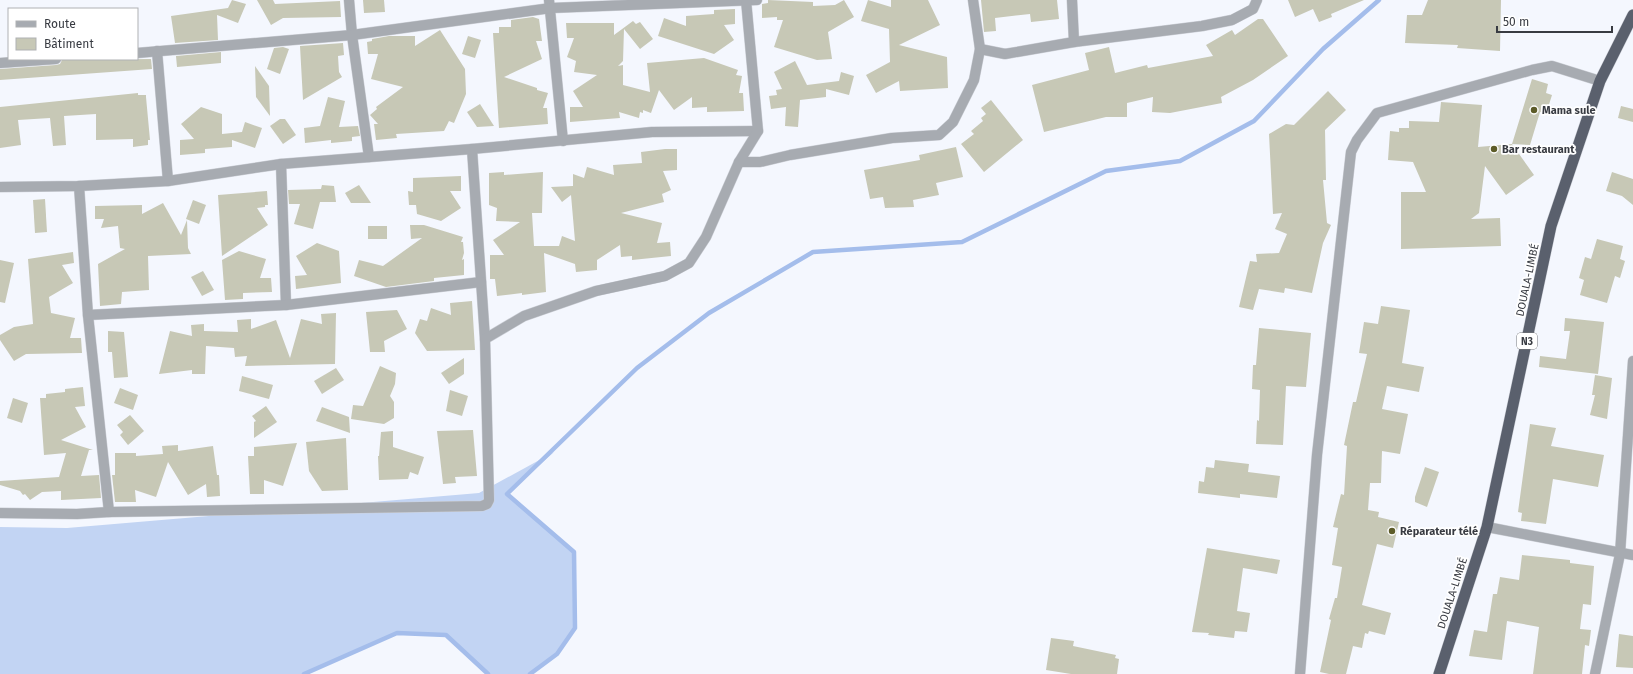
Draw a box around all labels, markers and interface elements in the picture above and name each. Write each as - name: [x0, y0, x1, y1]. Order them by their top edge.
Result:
- legend: [8, 8, 138, 60]
- scale bar: [1497, 8, 1612, 34]
- text: 50 m: [1503, 15, 1529, 29]
- text: Route: [44, 17, 76, 31]
- text: Bâtiment: [44, 37, 94, 51]
- place label: Mama sule: [1542, 104, 1596, 117]
- marker: Mama sule: [1529, 105, 1539, 115]
- place label: Bar restaurant: [1502, 143, 1575, 156]
- marker: Bar restaurant: [1489, 144, 1499, 154]
- street label: DOUALA-LIMBÉ: [1512, 242, 1542, 318]
- road number: N3: [1517, 333, 1537, 349]
- place label: Réparateur télé: [1400, 525, 1478, 538]
- marker: Réparateur télé: [1387, 526, 1397, 536]
- street label: DOUALA-LIMBÉ: [1434, 555, 1470, 630]

